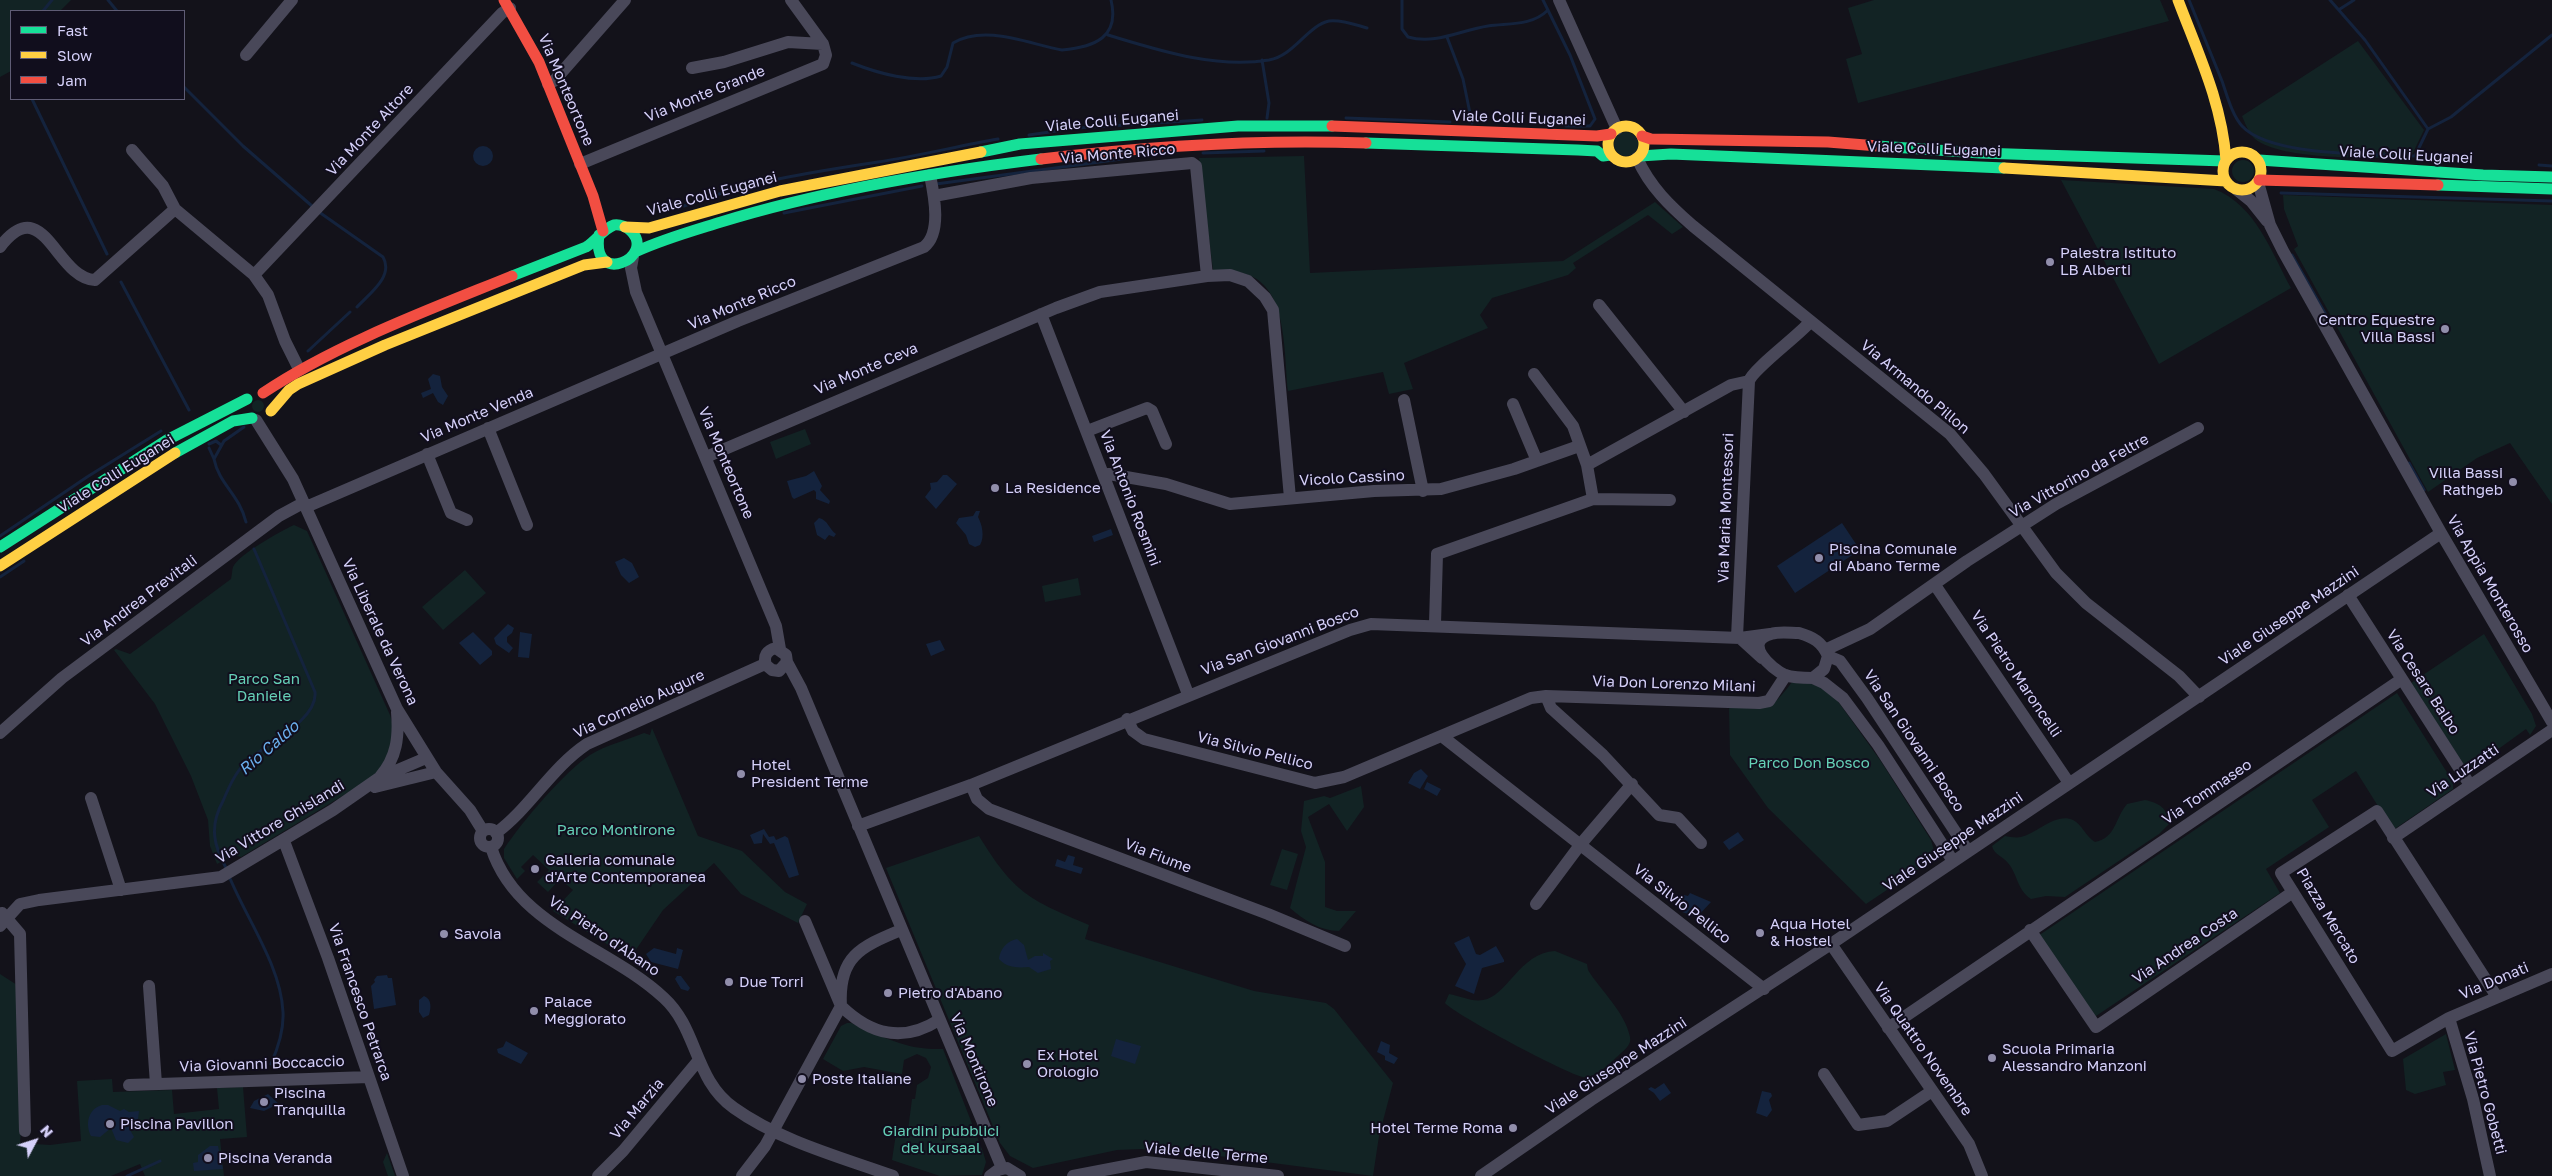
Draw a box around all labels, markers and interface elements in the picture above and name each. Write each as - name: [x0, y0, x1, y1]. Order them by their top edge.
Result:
- legend: [10, 10, 185, 100]
- text: Fast: [57, 21, 88, 39]
- street label: Via Monteortone: [534, 31, 598, 149]
- text: Slow: [57, 46, 92, 64]
- street label: Via Monte Grande: [642, 62, 768, 126]
- text: Jam: [57, 71, 87, 89]
- street label: Via Monte Altore: [323, 80, 417, 180]
- street label: Viale Colli Euganei: [1044, 106, 1180, 136]
- street label: Viale Colli Euganei: [1452, 107, 1586, 129]
- street label: Viale Colli Euganei: [1867, 138, 2001, 160]
- street label: Via Monte Ricco: [1060, 140, 1176, 168]
- street label: Viale Colli Euganei: [2339, 143, 2473, 167]
- street label: Viale Colli Euganei: [645, 168, 779, 220]
- place label: Palestra Istituto LB Alberti: [2060, 244, 2176, 279]
- marker: Palestra Istituto LB Alberti: [2044, 256, 2056, 268]
- street label: Via Monte Ricco: [685, 272, 799, 334]
- place label: Centro Equestre Villa Bassi: [2318, 311, 2435, 346]
- marker: Centro Equestre Villa Bassi: [2439, 323, 2451, 335]
- street label: Via Armando Pillon: [1857, 336, 1973, 438]
- street label: Via Monte Ceva: [812, 339, 920, 399]
- street label: Via Monte Venda: [418, 383, 536, 447]
- street label: Via Monteortone: [694, 404, 758, 522]
- street label: Via Antonio Rosmini: [1096, 428, 1164, 568]
- street label: Via Vittorino da Feltre: [2006, 430, 2152, 522]
- street label: Viale Colli Euganei: [54, 431, 178, 517]
- street label: Via Maria Montessori: [1714, 433, 1738, 583]
- place label: Villa Bassi Rathgeb: [2429, 464, 2503, 499]
- street label: Vicolo Cassino: [1299, 466, 1405, 490]
- marker: Villa Bassi Rathgeb: [2507, 476, 2519, 488]
- place label: La Residence: [1005, 479, 1101, 497]
- marker: La Residence: [989, 482, 1001, 494]
- street label: Via Appia Monterosso: [2443, 512, 2537, 656]
- place label: Piscina Comunale di Abano Terme: [1829, 540, 1957, 575]
- street label: Via Andrea Previtali: [77, 551, 201, 651]
- marker: Piscina Comunale di Abano Terme: [1813, 552, 1825, 564]
- street label: Via Liberale da Verona: [338, 556, 422, 708]
- street label: Viale Giuseppe Mazzini: [2216, 562, 2362, 670]
- street label: Via San Giovanni Bosco: [1199, 603, 1361, 679]
- street label: Via Pietro Maroncelli: [1967, 607, 2065, 741]
- street label: Via Cesare Balbo: [2382, 626, 2464, 738]
- street label: Via Cornelio Augure: [571, 666, 707, 742]
- street label: Via San Giovanni Bosco: [1860, 667, 1968, 815]
- park label: Parco San Daniele: [228, 670, 300, 705]
- street label: Via Don Lorenzo Milani: [1592, 672, 1756, 696]
- water label: Rio Caldo: [235, 717, 303, 779]
- street label: Via Silvio Pellico: [1195, 728, 1315, 774]
- street label: Via Luzzatti: [2423, 740, 2503, 802]
- park label: Parco Don Bosco: [1748, 754, 1870, 772]
- street label: Via Tommaseo: [2159, 755, 2255, 829]
- place label: Hotel President Terme: [751, 756, 868, 791]
- marker: Hotel President Terme: [735, 768, 747, 780]
- street label: Via Vittore Ghislandi: [212, 776, 348, 868]
- street label: Viale Giuseppe Mazzini: [1880, 788, 2026, 896]
- park label: Parco Montirone: [557, 821, 675, 839]
- street label: Via Fiume: [1122, 835, 1194, 877]
- place label: Galleria comunale d'Arte Contemporanea: [545, 851, 706, 886]
- street label: Via Silvio Pellico: [1630, 860, 1734, 948]
- marker: Galleria comunale d'Arte Contemporanea: [529, 863, 541, 875]
- street label: Piazza Mercato: [2292, 865, 2364, 967]
- street label: Via Pietro d'Abano: [545, 892, 663, 980]
- street label: Via Andrea Costa: [2129, 904, 2241, 988]
- place label: Aqua Hotel & Hostel: [1770, 915, 1850, 950]
- street label: Via Francesco Petrarca: [325, 921, 395, 1083]
- place label: Savoia: [454, 925, 501, 943]
- marker: Aqua Hotel & Hostel: [1754, 927, 1766, 939]
- marker: Savoia: [438, 928, 450, 940]
- street label: Via Donati: [2457, 958, 2531, 1004]
- place label: Due Torri: [739, 973, 804, 991]
- marker: Due Torri: [723, 976, 735, 988]
- street label: Via Quattro Novembre: [1870, 979, 1976, 1119]
- place label: Pietro d'Abano: [898, 984, 1002, 1002]
- marker: Pietro d'Abano: [882, 987, 894, 999]
- place label: Palace Meggiorato: [544, 993, 626, 1028]
- marker: Palace Meggiorato: [528, 1005, 540, 1017]
- street label: Via Montirone: [946, 1010, 1002, 1110]
- street label: Viale Giuseppe Mazzini: [1542, 1014, 1690, 1118]
- street label: Via Pietro Gobetti: [2460, 1029, 2510, 1157]
- place label: Scuola Primaria Alessandro Manzoni: [2002, 1040, 2147, 1075]
- place label: Ex Hotel Orologio: [1037, 1046, 1099, 1081]
- street label: Via Giovanni Boccaccio: [179, 1052, 345, 1076]
- marker: Scuola Primaria Alessandro Manzoni: [1986, 1052, 1998, 1064]
- marker: Ex Hotel Orologio: [1021, 1058, 1033, 1070]
- place label: Poste Italiane: [812, 1070, 911, 1088]
- marker: Poste Italiane: [796, 1073, 808, 1085]
- street label: Via Marzia: [606, 1075, 668, 1143]
- place label: Piscina Tranquilla: [274, 1084, 346, 1119]
- marker: Piscina Tranquilla: [258, 1096, 270, 1108]
- place label: Piscina Pavillon: [120, 1115, 233, 1133]
- north arrow: [10, 1116, 60, 1166]
- marker: Piscina Pavillon: [104, 1118, 116, 1130]
- place label: Hotel Terme Roma: [1370, 1119, 1503, 1137]
- text: N: [37, 1121, 57, 1141]
- park label: Giardini pubblici del kursaal: [883, 1122, 999, 1157]
- marker: Hotel Terme Roma: [1507, 1122, 1519, 1134]
- street label: Viale delle Terme: [1143, 1139, 1269, 1167]
- place label: Piscina Veranda: [218, 1149, 332, 1167]
- marker: Piscina Veranda: [202, 1152, 214, 1164]

